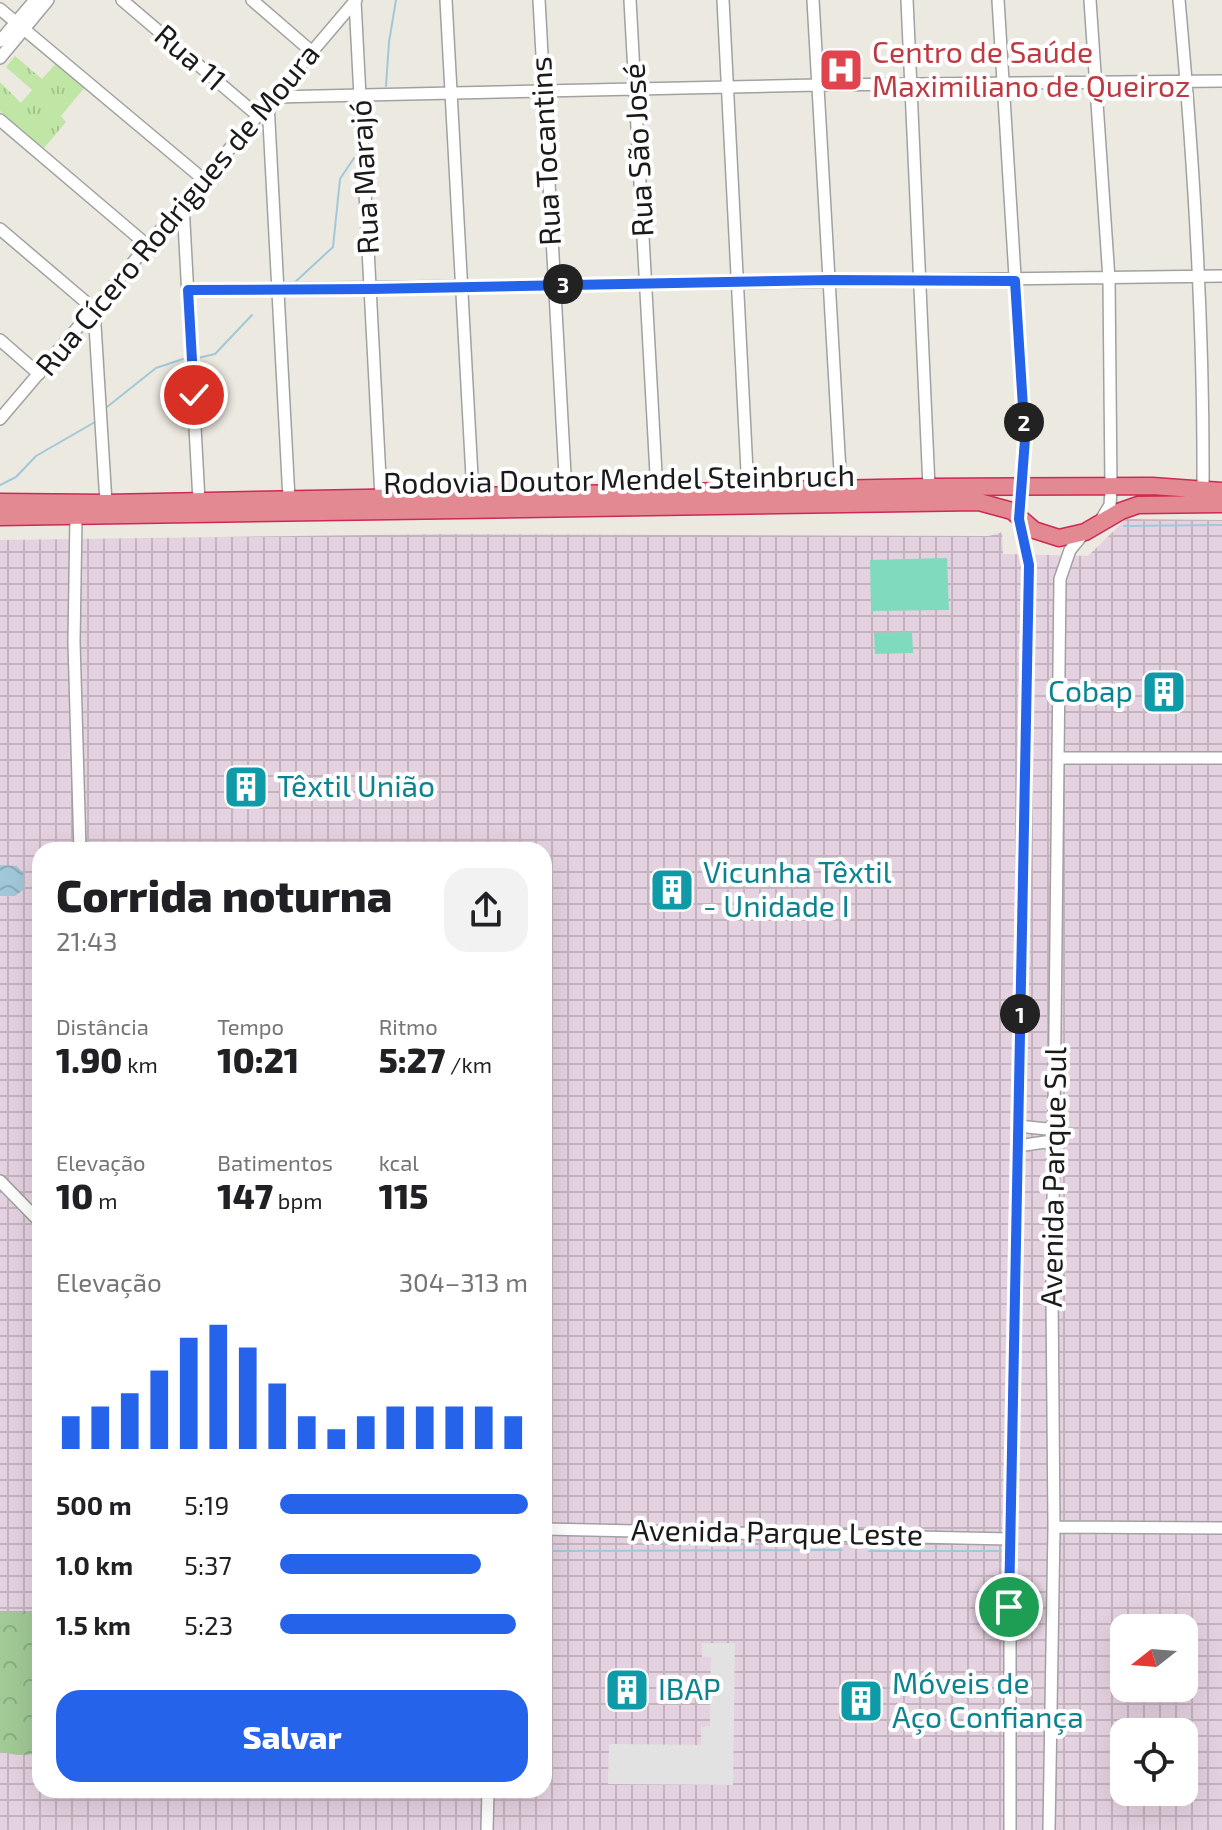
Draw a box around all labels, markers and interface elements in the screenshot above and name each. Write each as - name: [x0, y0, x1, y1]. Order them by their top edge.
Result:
- street label: Rua 11: [148, 16, 234, 97]
- place label: Centro de Saúde Maximiliano de Queiroz: [872, 33, 1190, 103]
- street label: Rua Cícero Rodrigues de Moura: [27, 35, 326, 382]
- hospital icon: Centro de Saúde Maximiliano de Queiroz: [817, 46, 865, 94]
- street label: Rua Tocantins: [521, 56, 567, 247]
- street label: Rua São José: [614, 62, 660, 238]
- street label: Rua Marajó: [341, 99, 385, 255]
- pin: 3: [543, 264, 583, 304]
- text: 3: [557, 271, 569, 297]
- pin: [160, 361, 228, 429]
- icon: check: [172, 373, 216, 417]
- pin: 2: [1004, 402, 1044, 442]
- text: 2: [1018, 409, 1030, 435]
- street label: Rodovia Doutor Mendel Steinbruch: [383, 456, 855, 500]
- building icon: Cobap: [1140, 668, 1188, 716]
- place label: Cobap: [1048, 672, 1133, 708]
- building icon: Têxtil União: [222, 763, 270, 811]
- place label: Têxtil União: [277, 767, 435, 803]
- place label: Vicunha Têxtil - Unidade I: [703, 853, 892, 923]
- building icon: Vicunha Têxtil - Unidade I: [648, 866, 696, 914]
- text: Corrida noturna: [56, 868, 392, 921]
- button: share: [444, 868, 528, 952]
- text: 21:43: [56, 925, 118, 956]
- pin: 1: [1000, 994, 1040, 1034]
- text: 1: [1015, 1001, 1025, 1027]
- text: Distância: [56, 1013, 149, 1039]
- text: Tempo: [217, 1013, 284, 1039]
- text: Ritmo: [379, 1013, 438, 1039]
- text: 1.90: [56, 1039, 122, 1080]
- text: 10:21: [217, 1039, 299, 1080]
- text: 5:27: [379, 1039, 445, 1080]
- street label: Avenida Parque Sul: [1032, 1046, 1072, 1308]
- text: km: [122, 1051, 158, 1077]
- text: /km: [445, 1051, 492, 1077]
- text: Elevação: [56, 1149, 146, 1175]
- text: Batimentos: [217, 1149, 333, 1175]
- text: kcal: [379, 1149, 419, 1175]
- text: 10: [56, 1175, 93, 1216]
- text: 147: [217, 1175, 273, 1216]
- text: 115: [379, 1175, 428, 1216]
- text: m: [93, 1187, 118, 1213]
- text: bpm: [273, 1187, 322, 1213]
- text: Elevação: [56, 1266, 162, 1297]
- text: 304–313 m: [399, 1266, 528, 1297]
- text: 500 m: [56, 1489, 132, 1520]
- text: 5:19: [184, 1489, 229, 1520]
- street label: Avenida Parque Leste: [631, 1510, 923, 1552]
- text: 1.0 km: [56, 1549, 133, 1580]
- text: 5:37: [184, 1549, 232, 1580]
- pin: [975, 1573, 1043, 1641]
- icon: arrive: [987, 1585, 1031, 1629]
- text: 1.5 km: [56, 1609, 131, 1640]
- text: 5:23: [184, 1609, 233, 1640]
- north arrow: [1110, 1614, 1198, 1702]
- map controls: [1110, 1614, 1198, 1806]
- place label: Móveis de Aço Confiança: [892, 1664, 1084, 1735]
- building icon: IBAP: [603, 1666, 651, 1714]
- place label: IBAP: [658, 1670, 721, 1706]
- building icon: Móveis de Aço Confiança: [837, 1677, 885, 1725]
- button: Salvar: [56, 1690, 528, 1782]
- button: locate: [1110, 1718, 1198, 1806]

